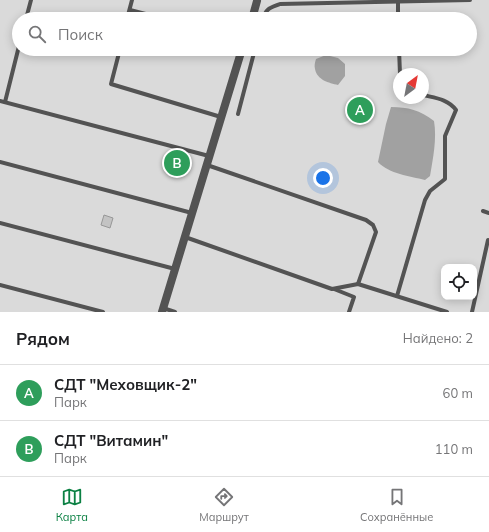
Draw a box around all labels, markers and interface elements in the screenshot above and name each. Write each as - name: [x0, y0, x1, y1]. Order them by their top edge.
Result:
- search box: [12, 12, 477, 56]
- icon: search: [26, 23, 48, 45]
- text: Поиск: [58, 25, 103, 44]
- north arrow: [393, 68, 429, 104]
- pin: A: [347, 95, 373, 125]
- pin: B: [164, 148, 190, 178]
- your location: [313, 168, 333, 188]
- map controls: [441, 264, 477, 300]
- button: locate: [441, 264, 477, 300]
- text: Рядом: [16, 328, 70, 349]
- text: Найдено: 2: [403, 330, 473, 346]
- text: СДТ "Меховщик-2": [54, 375, 197, 394]
- text: A: [24, 385, 34, 401]
- text: 60 m: [443, 385, 473, 401]
- text: Парк: [54, 394, 87, 410]
- text: СДТ "Витамин": [54, 431, 168, 450]
- text: B: [25, 441, 33, 457]
- text: 110 m: [435, 441, 473, 457]
- text: Парк: [54, 450, 87, 466]
- tab: Карта: [56, 486, 88, 524]
- tab: Маршрут: [199, 486, 249, 524]
- tab: Сохранённые: [360, 486, 433, 524]

